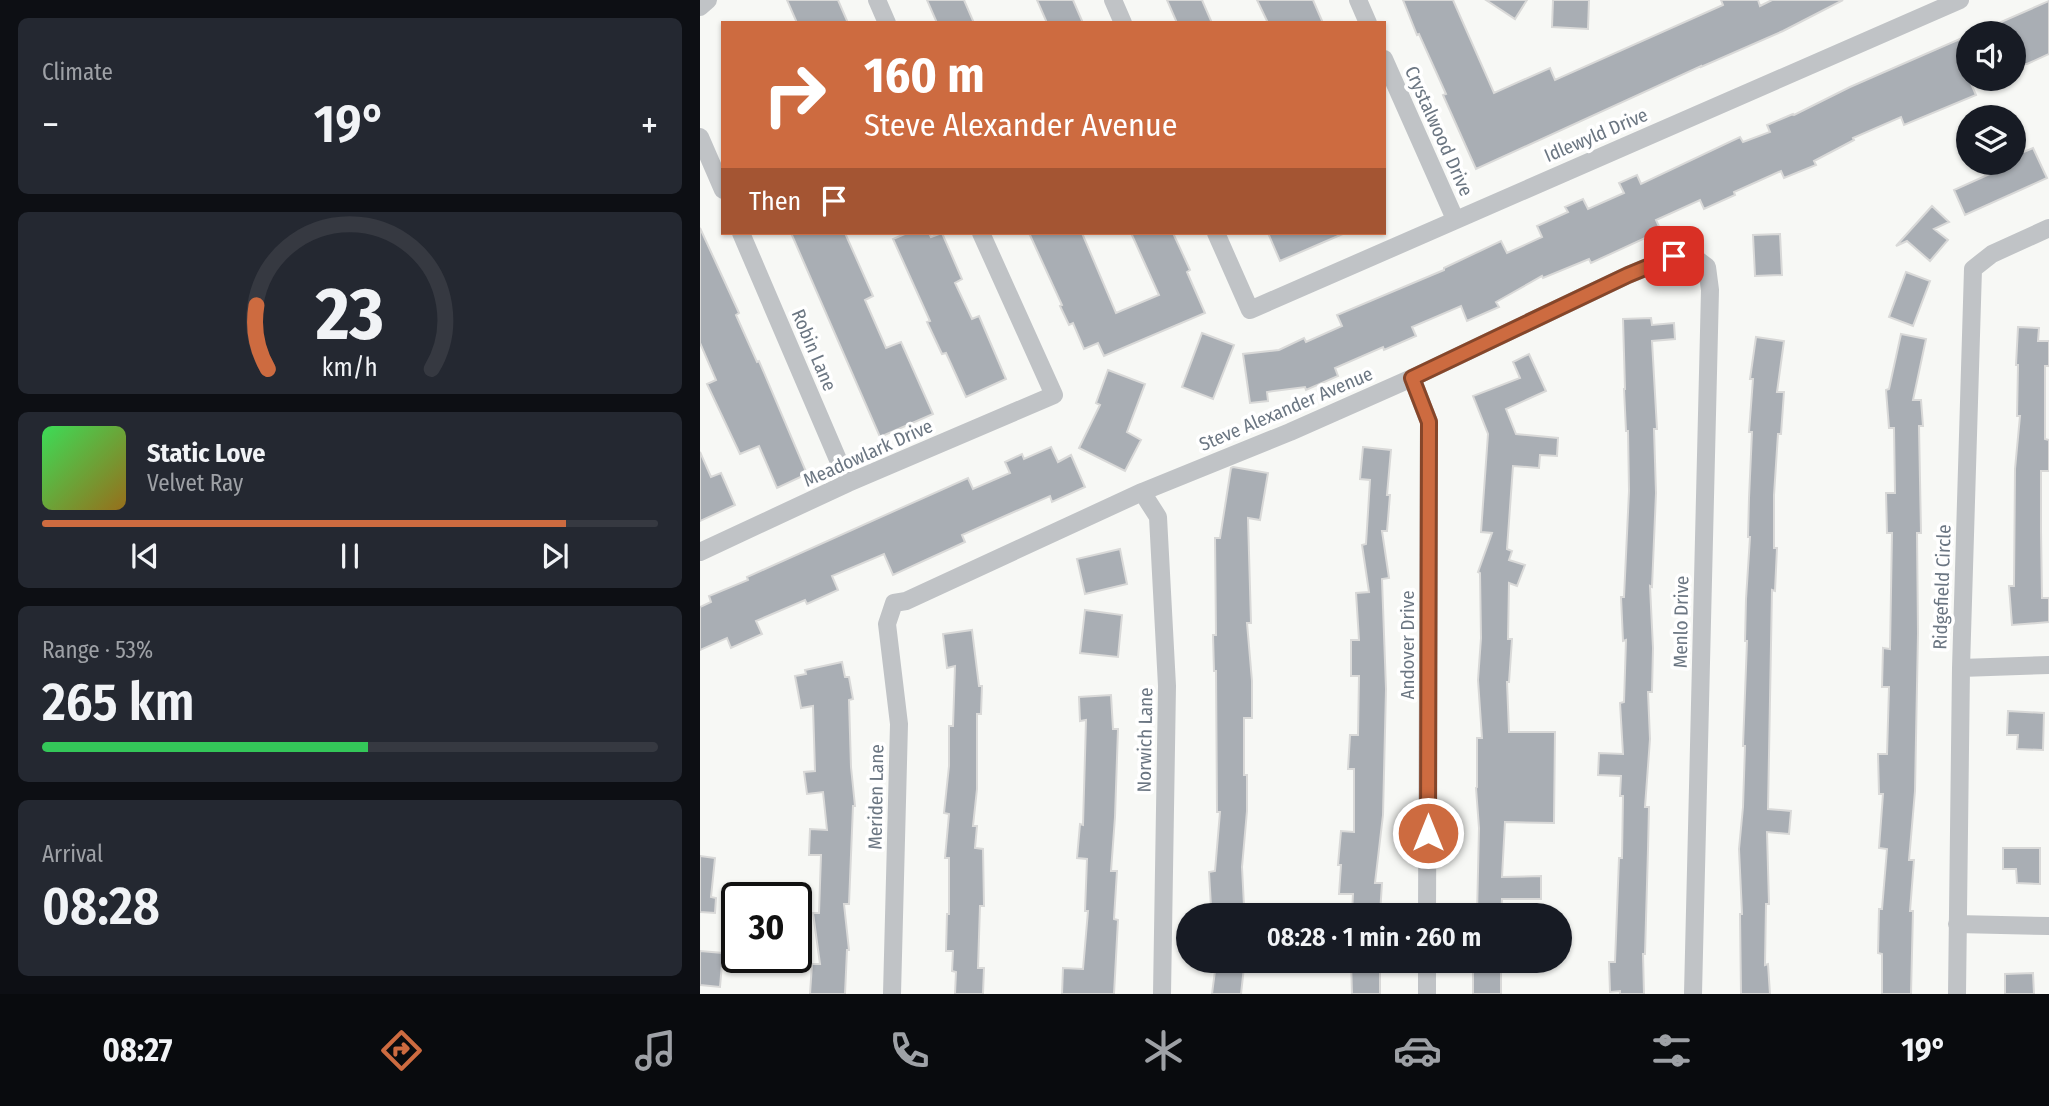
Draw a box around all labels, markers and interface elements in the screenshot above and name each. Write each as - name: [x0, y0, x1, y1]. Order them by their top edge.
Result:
- map controls: [1956, 21, 2026, 175]
- button: sound: [1956, 21, 2026, 91]
- text: 160 m: [864, 46, 985, 105]
- icon: right: [749, 49, 840, 140]
- text: Climate: [42, 58, 113, 86]
- street label: Crystalwood Drive: [1400, 62, 1478, 200]
- text: 19°: [314, 93, 386, 156]
- text: −: [42, 102, 59, 148]
- text: +: [641, 102, 658, 148]
- street label: Idlewyld Drive: [1541, 103, 1651, 167]
- button: layers: [1956, 105, 2026, 175]
- text: Steve Alexander Avenue: [864, 106, 1178, 144]
- icon: arrive: [815, 182, 853, 220]
- text: Then: [749, 186, 801, 217]
- pin: [1644, 226, 1704, 286]
- icon: arrive: [1655, 237, 1693, 275]
- text: 23: [315, 271, 384, 358]
- street label: Robin Lane: [787, 306, 841, 394]
- text: km/h: [322, 353, 378, 383]
- street label: Steve Alexander Avenue: [1196, 362, 1376, 456]
- street label: Meadowlark Drive: [800, 414, 936, 492]
- text: Static Love: [147, 438, 265, 469]
- text: Velvet Ray: [147, 469, 243, 497]
- street label: Ridgefield Circle: [1928, 524, 1956, 650]
- icon: previous: [126, 537, 164, 575]
- icon: pause: [331, 537, 369, 575]
- icon: next: [536, 537, 574, 575]
- street label: Menlo Drive: [1669, 576, 1693, 668]
- street label: Andover Drive: [1396, 590, 1419, 700]
- text: Range · 53%: [42, 636, 153, 664]
- text: 265 km: [42, 671, 194, 734]
- street label: Norwich Lane: [1133, 687, 1157, 793]
- street label: Meriden Lane: [864, 744, 888, 850]
- position arrow: [1391, 796, 1465, 870]
- text: Arrival: [42, 840, 103, 868]
- text: 08:28: [42, 875, 160, 938]
- speed limit sign: 30: [721, 882, 812, 973]
- text: 08:28 · 1 min · 260 m: [1267, 922, 1481, 953]
- icon: directions: [377, 1026, 426, 1075]
- icon: music: [631, 1026, 680, 1075]
- icon: phone: [885, 1026, 934, 1075]
- icon: climate: [1139, 1026, 1188, 1075]
- icon: car: [1393, 1026, 1442, 1075]
- icon: filters: [1647, 1026, 1696, 1075]
- text: 08:27: [102, 1031, 172, 1069]
- text: 19°: [1901, 1031, 1946, 1069]

